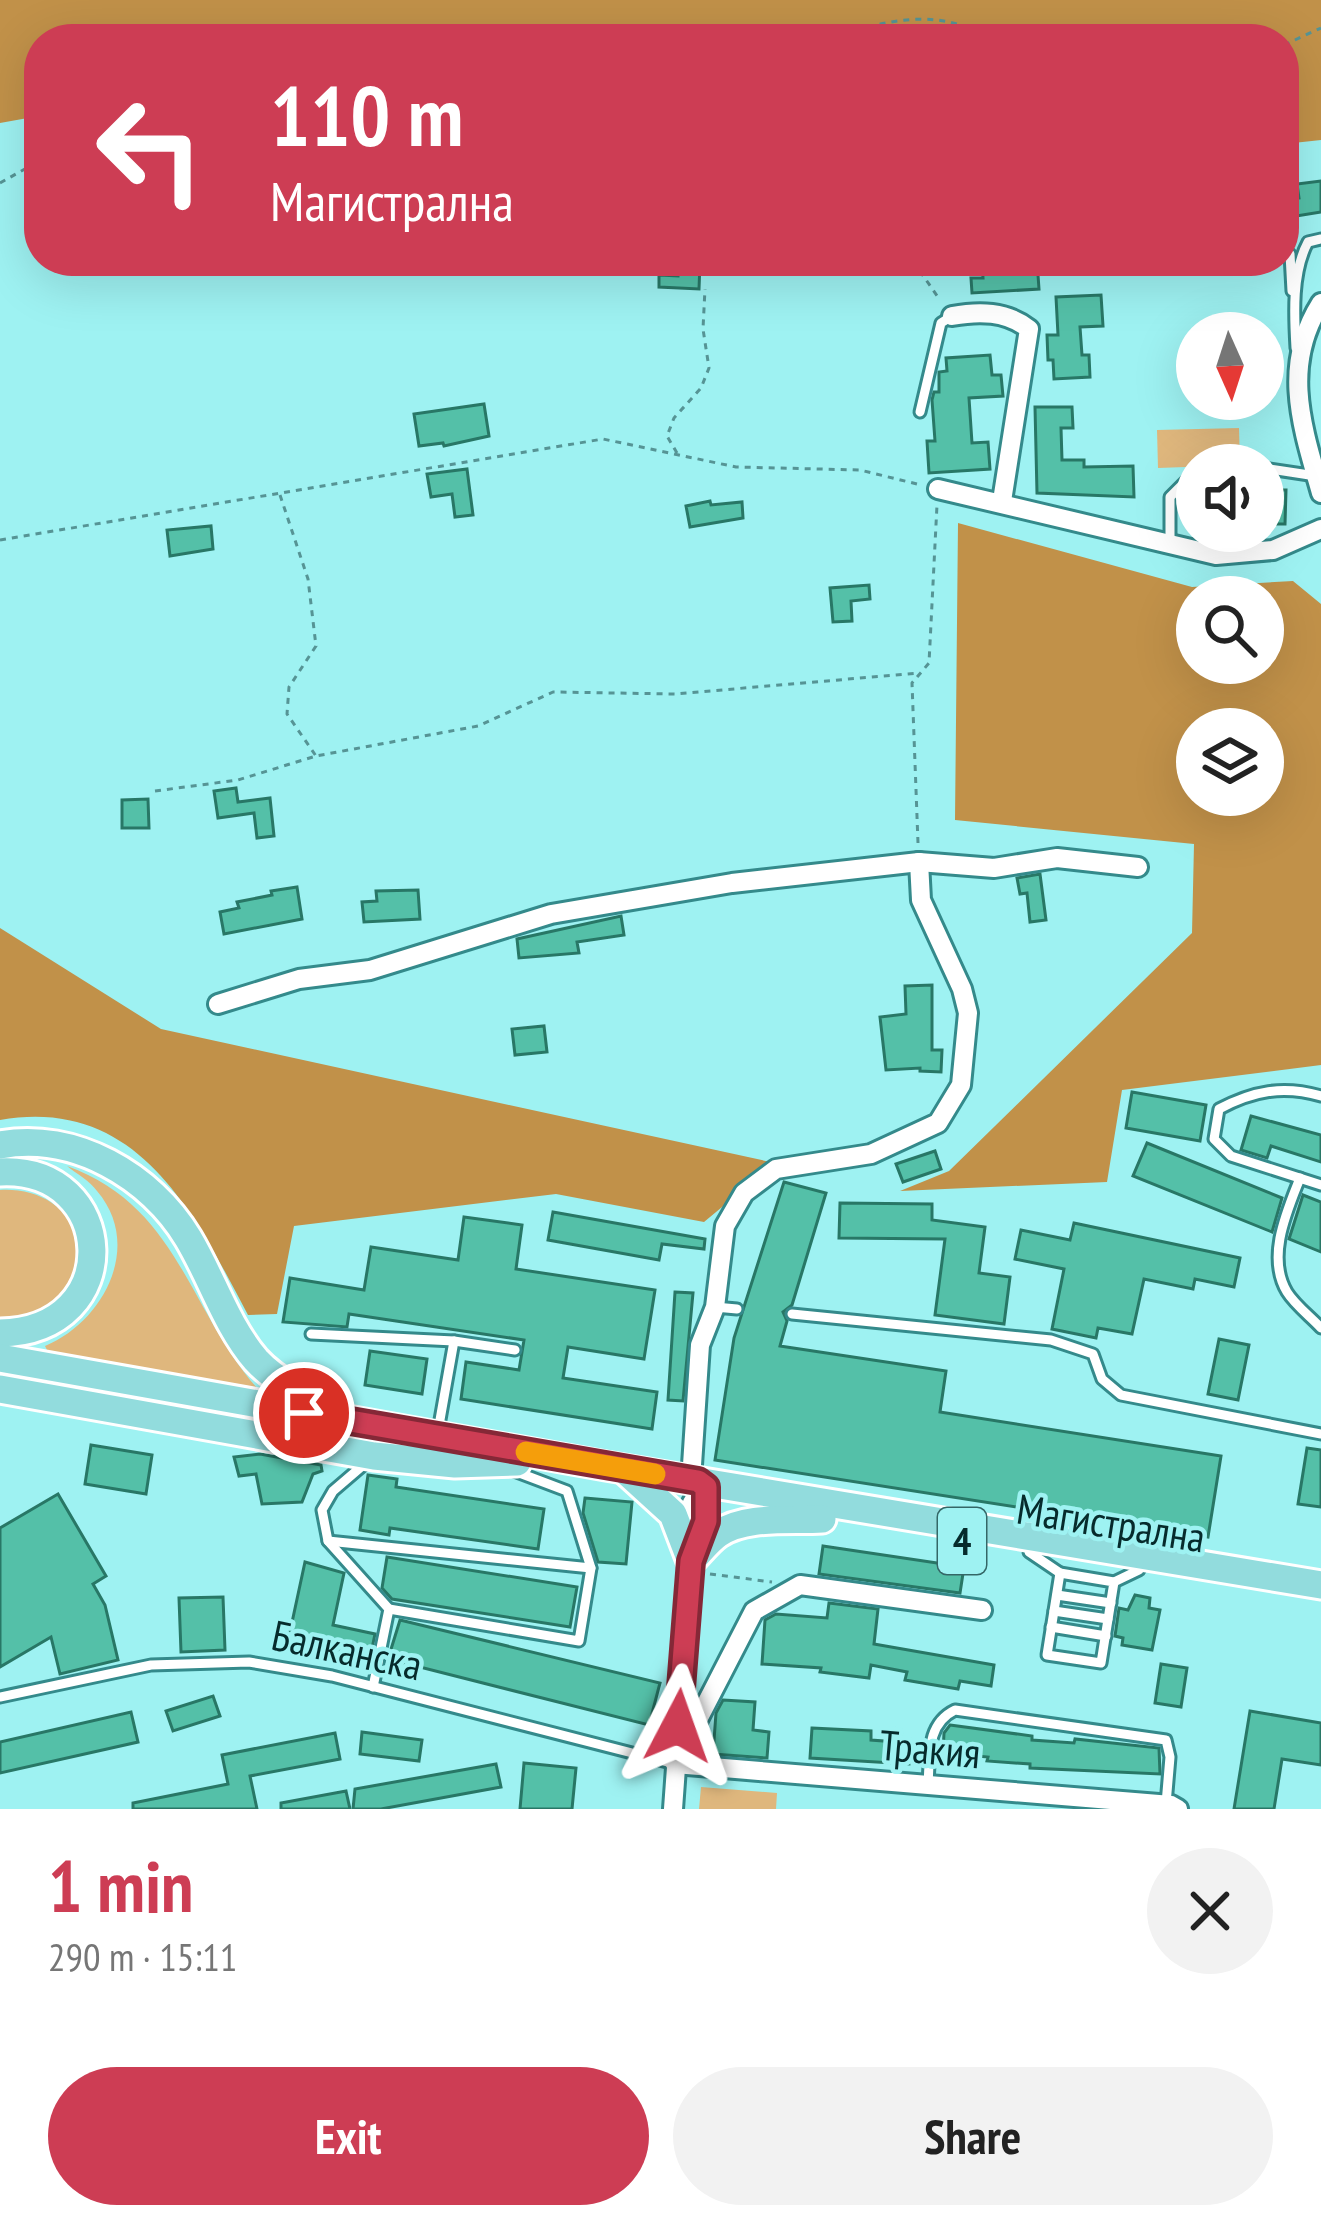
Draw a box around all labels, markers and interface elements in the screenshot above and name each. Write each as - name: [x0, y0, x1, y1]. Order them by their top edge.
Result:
- text: 110 m: [270, 60, 463, 169]
- icon: left: [72, 72, 228, 228]
- text: Магистрална: [270, 166, 514, 236]
- north arrow: [1176, 312, 1284, 420]
- map controls: [1176, 312, 1284, 816]
- button: sound: [1176, 444, 1284, 552]
- button: search: [1176, 576, 1284, 684]
- button: layers: [1176, 708, 1284, 816]
- pin: [253, 1362, 355, 1464]
- icon: arrive: [271, 1380, 337, 1446]
- street label: Магистрална: [1013, 1481, 1209, 1564]
- road number: 4: [938, 1508, 986, 1574]
- street label: Балканска: [267, 1607, 427, 1692]
- position arrow: [615, 1663, 741, 1789]
- street label: Тракия: [877, 1717, 983, 1780]
- text: 1 min: [48, 1839, 193, 1932]
- button: close: [1147, 1848, 1273, 1974]
- text: 290 m · 15:11: [48, 1931, 237, 1982]
- button: Exit: [48, 2067, 649, 2205]
- button: Share: [673, 2067, 1273, 2205]

